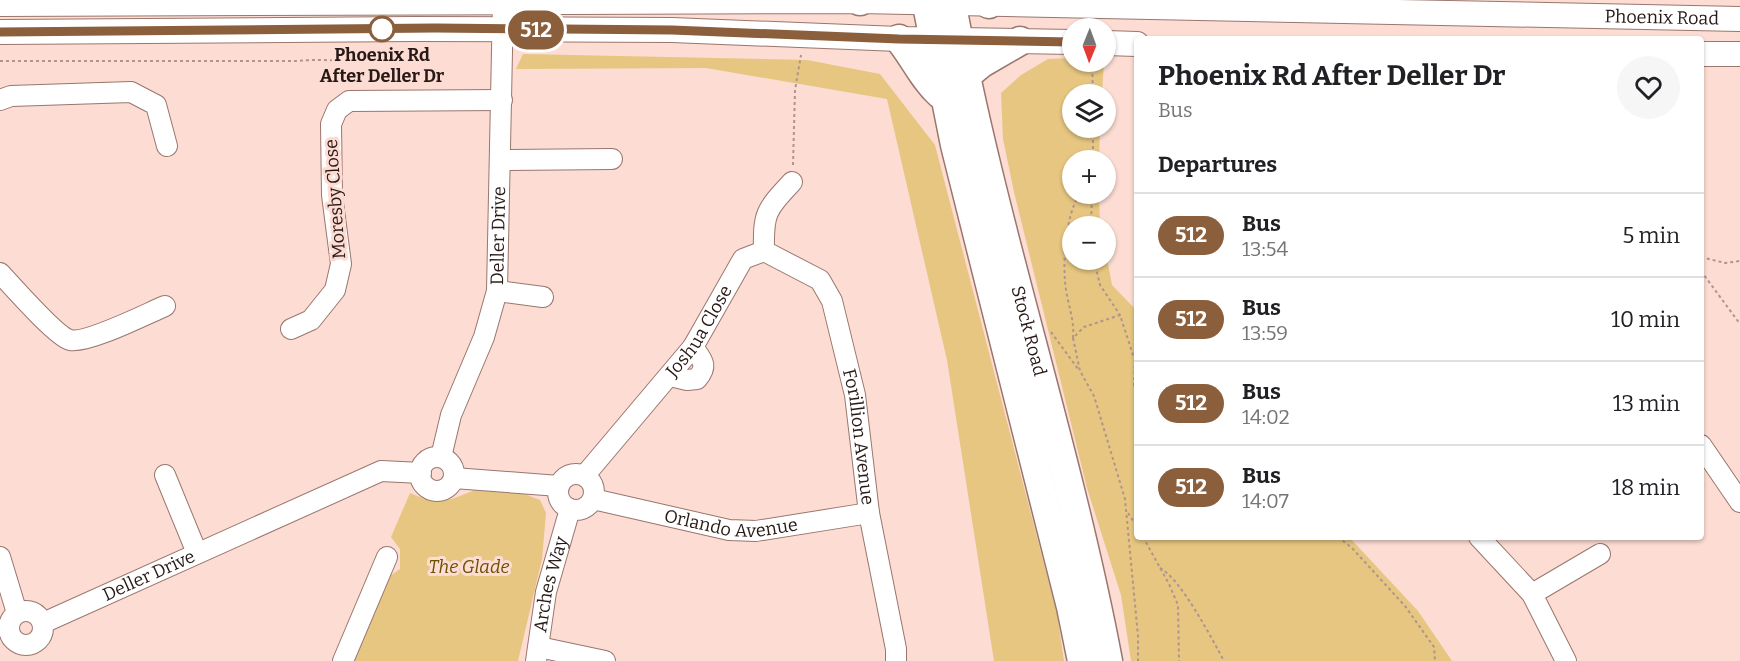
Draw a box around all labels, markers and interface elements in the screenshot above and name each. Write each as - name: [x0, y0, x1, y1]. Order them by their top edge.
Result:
- street label: Phoenix Road: [1604, 5, 1720, 30]
- line badge: 512: [502, 10, 570, 50]
- marker: Phoenix Rd After Deller Dr: [369, 16, 395, 42]
- text: 512: [520, 17, 552, 43]
- north arrow: [1062, 18, 1116, 72]
- map controls: [1062, 18, 1116, 270]
- place label: Phoenix Rd After Deller Dr: [320, 44, 445, 87]
- button: heart: [1617, 56, 1680, 119]
- text: Phoenix Rd After Deller Dr: [1158, 59, 1505, 92]
- button: layers: [1062, 84, 1116, 138]
- text: Bus: [1158, 98, 1193, 122]
- street label: Moresby Close: [320, 138, 350, 260]
- button: +: [1062, 150, 1116, 204]
- text: Departures: [1158, 151, 1277, 178]
- street label: Deller Drive: [486, 186, 510, 285]
- text: Bus: [1242, 210, 1281, 237]
- button: −: [1062, 216, 1116, 270]
- text: 512: [1175, 222, 1207, 248]
- text: 5 min: [1622, 222, 1680, 249]
- text: 13:54: [1242, 237, 1288, 261]
- street label: Joshua Close: [661, 281, 737, 383]
- street label: Stock Road: [1006, 283, 1051, 379]
- text: Bus: [1242, 294, 1281, 321]
- text: 512: [1175, 306, 1207, 332]
- text: 10 min: [1611, 306, 1680, 333]
- text: 13:59: [1242, 321, 1288, 345]
- street label: Forillion Avenue: [838, 367, 879, 506]
- text: Bus: [1242, 378, 1281, 405]
- text: 512: [1175, 390, 1207, 416]
- text: 13 min: [1613, 390, 1680, 417]
- text: 14:02: [1242, 405, 1290, 429]
- text: Bus: [1242, 462, 1281, 489]
- text: 512: [1175, 474, 1207, 500]
- text: 18 min: [1612, 474, 1680, 501]
- text: 14:07: [1242, 489, 1289, 513]
- street label: Orlando Avenue: [662, 505, 799, 542]
- street label: Arches Way: [529, 534, 573, 634]
- street label: Deller Drive: [99, 545, 198, 606]
- park label: The Glade: [429, 556, 509, 578]

